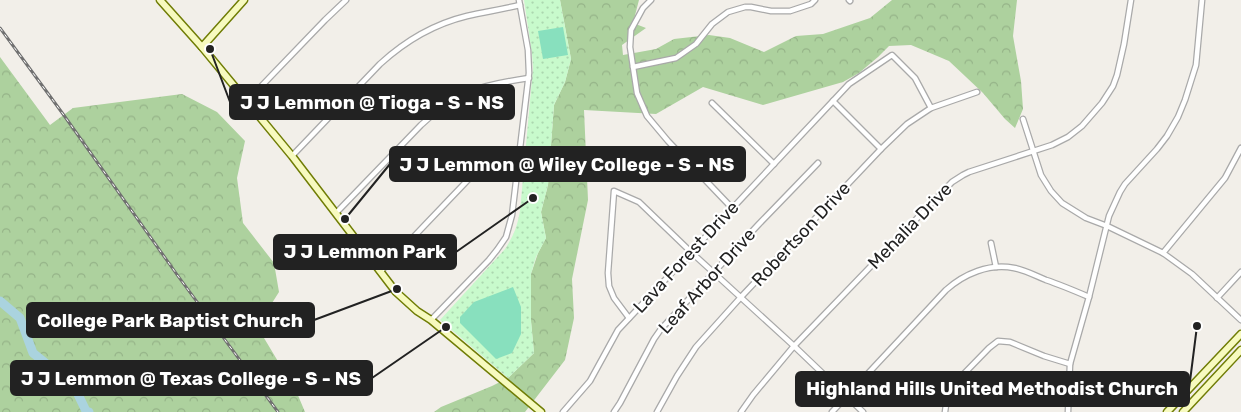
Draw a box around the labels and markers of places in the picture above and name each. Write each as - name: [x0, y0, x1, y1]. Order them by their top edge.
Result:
- callout: J J Lemmon @ Tioga - S - NS: [230, 85, 514, 119]
- callout: J J Lemmon @ Wiley College - S - NS: [390, 147, 745, 181]
- callout: J J Lemmon Park: [274, 235, 456, 269]
- callout: College Park Baptist Church: [27, 303, 314, 337]
- callout: J J Lemmon @ Texas College - S - NS: [11, 361, 372, 395]
- callout: Highland Hills United Methodist Church: [796, 372, 1189, 406]

